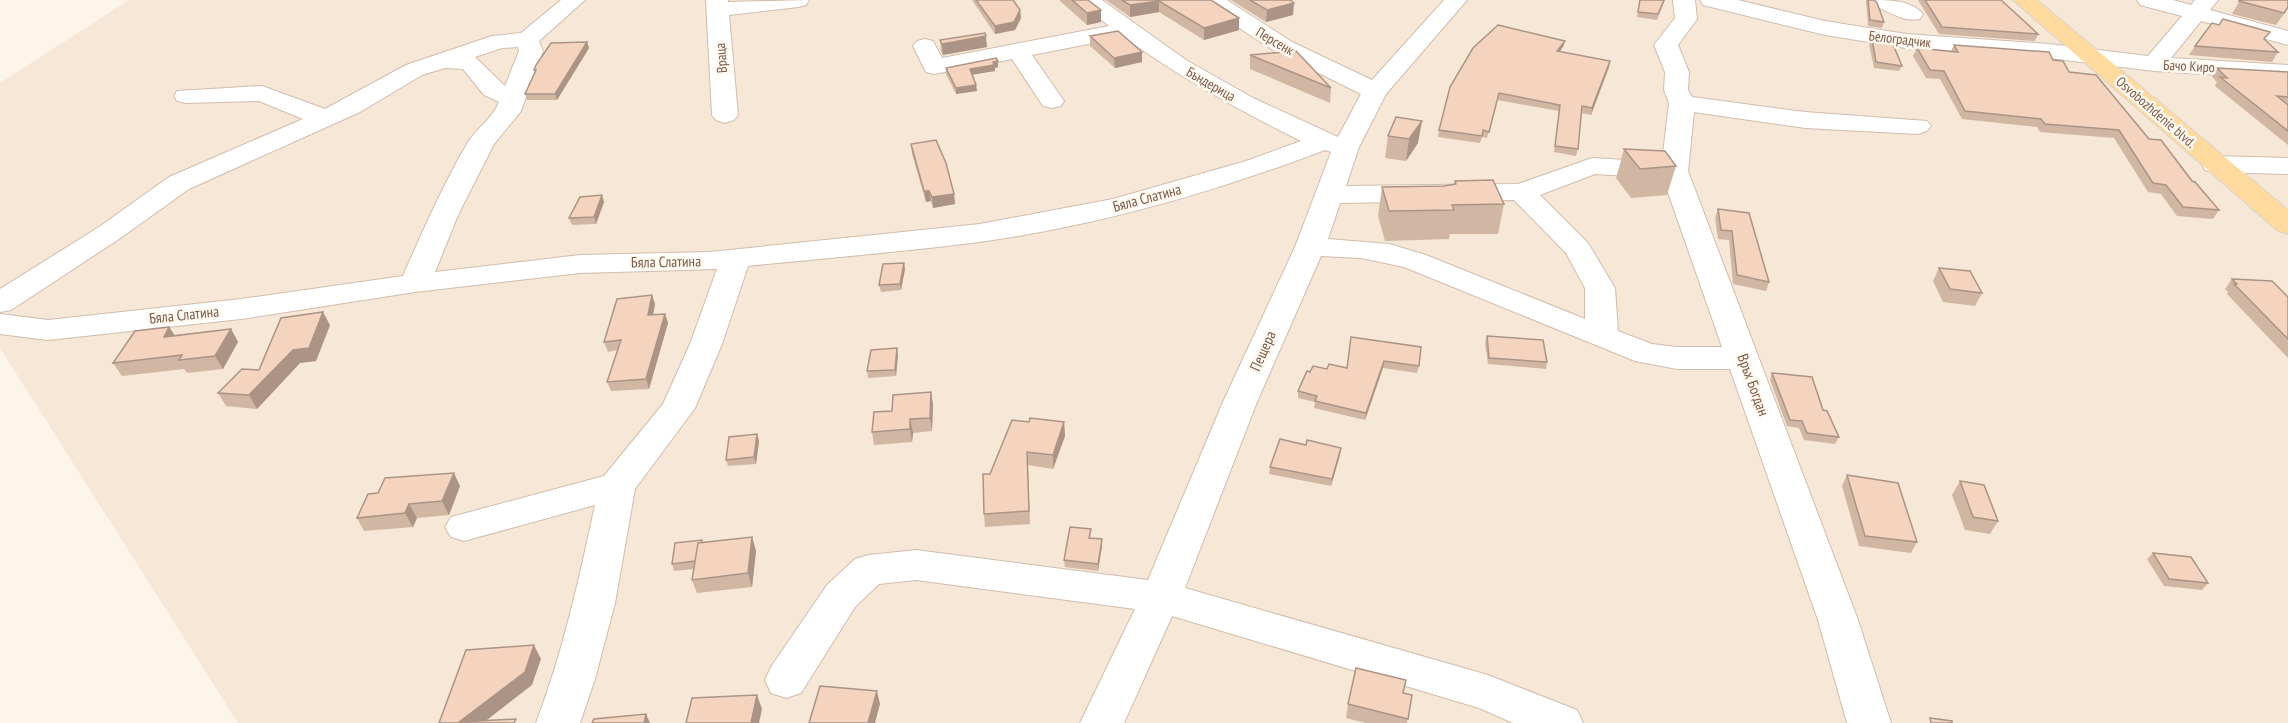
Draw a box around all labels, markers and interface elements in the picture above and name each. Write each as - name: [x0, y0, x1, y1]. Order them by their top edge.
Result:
- street label: Персенк: [1253, 23, 1298, 59]
- street label: Белоградчик: [1868, 26, 1933, 52]
- street label: Враца: [711, 42, 731, 74]
- street label: Бачо Киро: [2163, 56, 2215, 76]
- street label: Бъндерица: [1183, 63, 1239, 105]
- street label: Osvobozhdenie blvd.: [2112, 72, 2200, 152]
- street label: Бяла Слатина: [1111, 179, 1183, 216]
- street label: Бяла Слатина: [631, 251, 701, 272]
- street label: Бяла Слатина: [148, 301, 220, 328]
- street label: Пещера: [1245, 328, 1280, 374]
- street label: Връх Богдан: [1733, 351, 1773, 418]

